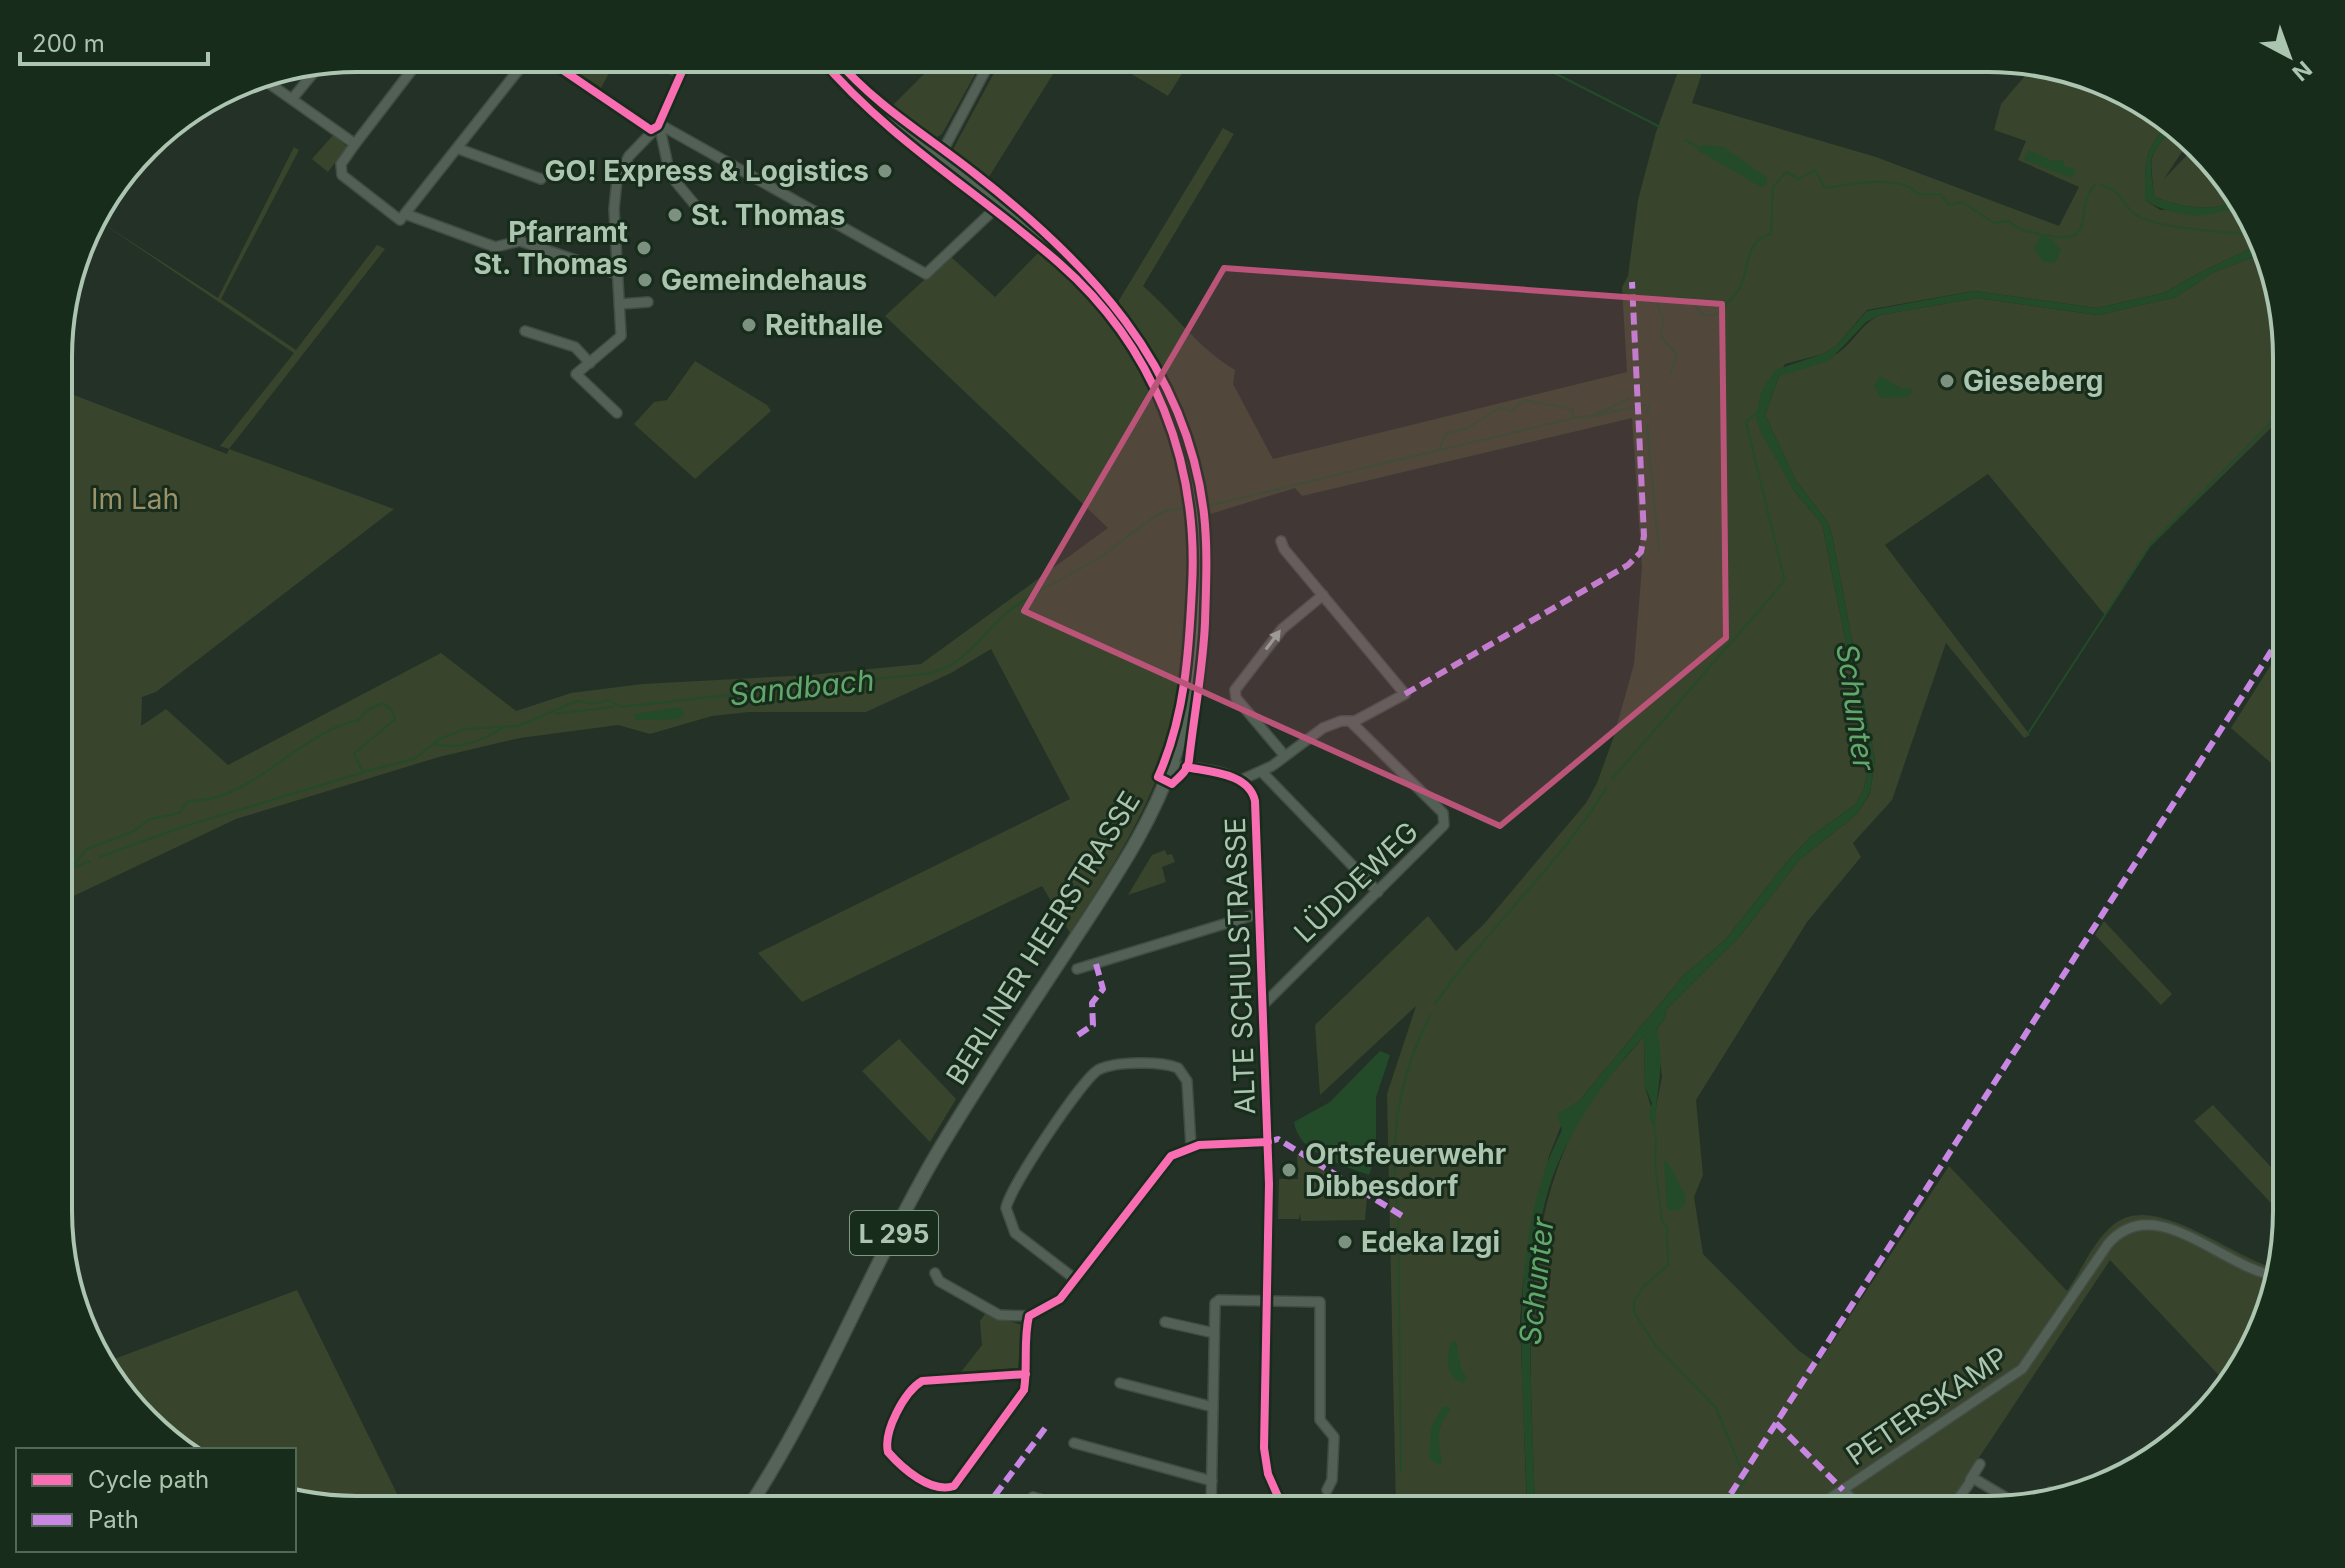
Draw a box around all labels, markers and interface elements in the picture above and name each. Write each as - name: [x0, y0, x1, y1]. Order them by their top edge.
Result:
- scale bar: [20, 16, 208, 66]
- north arrow: [2249, 16, 2329, 96]
- text: 200 m: [32, 29, 105, 58]
- text: N: [2287, 56, 2317, 86]
- place label: GO! Express & Logistics: [545, 154, 869, 188]
- marker: GO! Express & Logistics: [876, 162, 894, 180]
- place label: St. Thomas: [691, 198, 846, 232]
- marker: St. Thomas: [666, 206, 684, 224]
- place label: Pfarramt St. Thomas: [474, 215, 628, 281]
- marker: Pfarramt St. Thomas: [635, 239, 653, 257]
- place label: Gemeindehaus: [661, 263, 867, 297]
- marker: Gemeindehaus: [636, 271, 654, 289]
- place label: Reithalle: [765, 308, 883, 342]
- marker: Reithalle: [740, 316, 758, 334]
- place label: Gieseberg: [1963, 364, 2103, 398]
- marker: Gieseberg: [1938, 372, 1956, 390]
- park label: Im Lah: [91, 482, 179, 516]
- one-way arrow: [1265, 630, 1281, 650]
- water label: Schunter: [1829, 641, 1883, 773]
- water label: Sandbach: [728, 661, 876, 713]
- street label: BERLINER HEERSTRASSE: [939, 785, 1147, 1091]
- street label: LÜDDEWEG: [1287, 814, 1425, 950]
- street label: ALTE SCHULSTRASSE: [1218, 817, 1262, 1115]
- place label: Ortsfeuerwehr Dibbesdorf: [1305, 1137, 1506, 1203]
- marker: Ortsfeuerwehr Dibbesdorf: [1280, 1161, 1298, 1179]
- road number: L 295: [850, 1211, 938, 1255]
- water label: Schunter: [1511, 1215, 1561, 1346]
- place label: Edeka Izgi: [1361, 1225, 1500, 1259]
- marker: Edeka Izgi: [1336, 1233, 1354, 1251]
- street label: PETERSKAMP: [1840, 1340, 2014, 1472]
- legend: [16, 1448, 296, 1552]
- text: Cycle path: [88, 1465, 209, 1494]
- text: Path: [88, 1505, 139, 1534]

